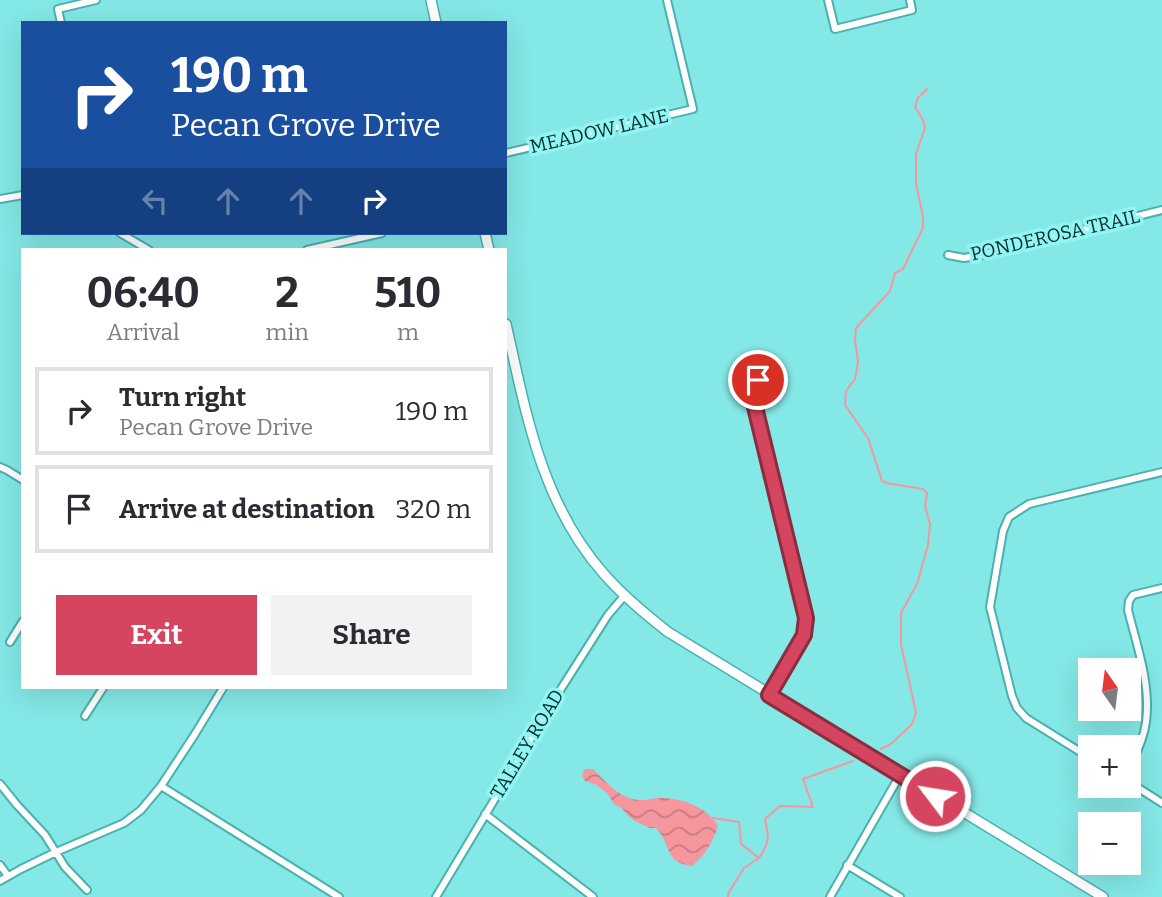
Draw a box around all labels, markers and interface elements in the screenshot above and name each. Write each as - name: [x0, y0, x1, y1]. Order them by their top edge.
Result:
- text: 190 m: [171, 46, 308, 105]
- icon: right: [56, 49, 147, 140]
- street label: MEADOW LANE: [527, 104, 671, 158]
- text: Pecan Grove Drive: [171, 106, 441, 144]
- icon: left: [136, 182, 174, 220]
- icon: ahead: [209, 182, 247, 220]
- icon: ahead: [282, 182, 320, 220]
- icon: right: [355, 182, 393, 220]
- street label: PONDEROSA TRAIL: [968, 204, 1142, 266]
- text: 06:40: [86, 268, 200, 318]
- text: 2: [275, 268, 299, 318]
- text: 510: [374, 268, 442, 318]
- text: Arrival: [107, 318, 180, 346]
- text: min: [265, 318, 309, 346]
- text: m: [397, 318, 419, 346]
- pin: [728, 350, 788, 410]
- icon: arrive: [739, 361, 777, 399]
- text: Turn right: [119, 382, 246, 413]
- icon: right: [60, 392, 98, 430]
- text: 190 m: [396, 396, 468, 427]
- text: Pecan Grove Drive: [119, 413, 313, 441]
- icon: arrive: [60, 490, 98, 528]
- text: Arrive at destination: [119, 494, 374, 525]
- text: 320 m: [395, 494, 471, 525]
- button: Exit: [56, 595, 257, 675]
- button: Share: [271, 595, 472, 675]
- north arrow: [1078, 658, 1141, 721]
- map controls: [1078, 658, 1141, 875]
- street label: TALLEY ROAD: [485, 685, 569, 803]
- button: +: [1078, 735, 1141, 798]
- position arrow: [898, 759, 972, 833]
- button: −: [1078, 812, 1141, 875]

